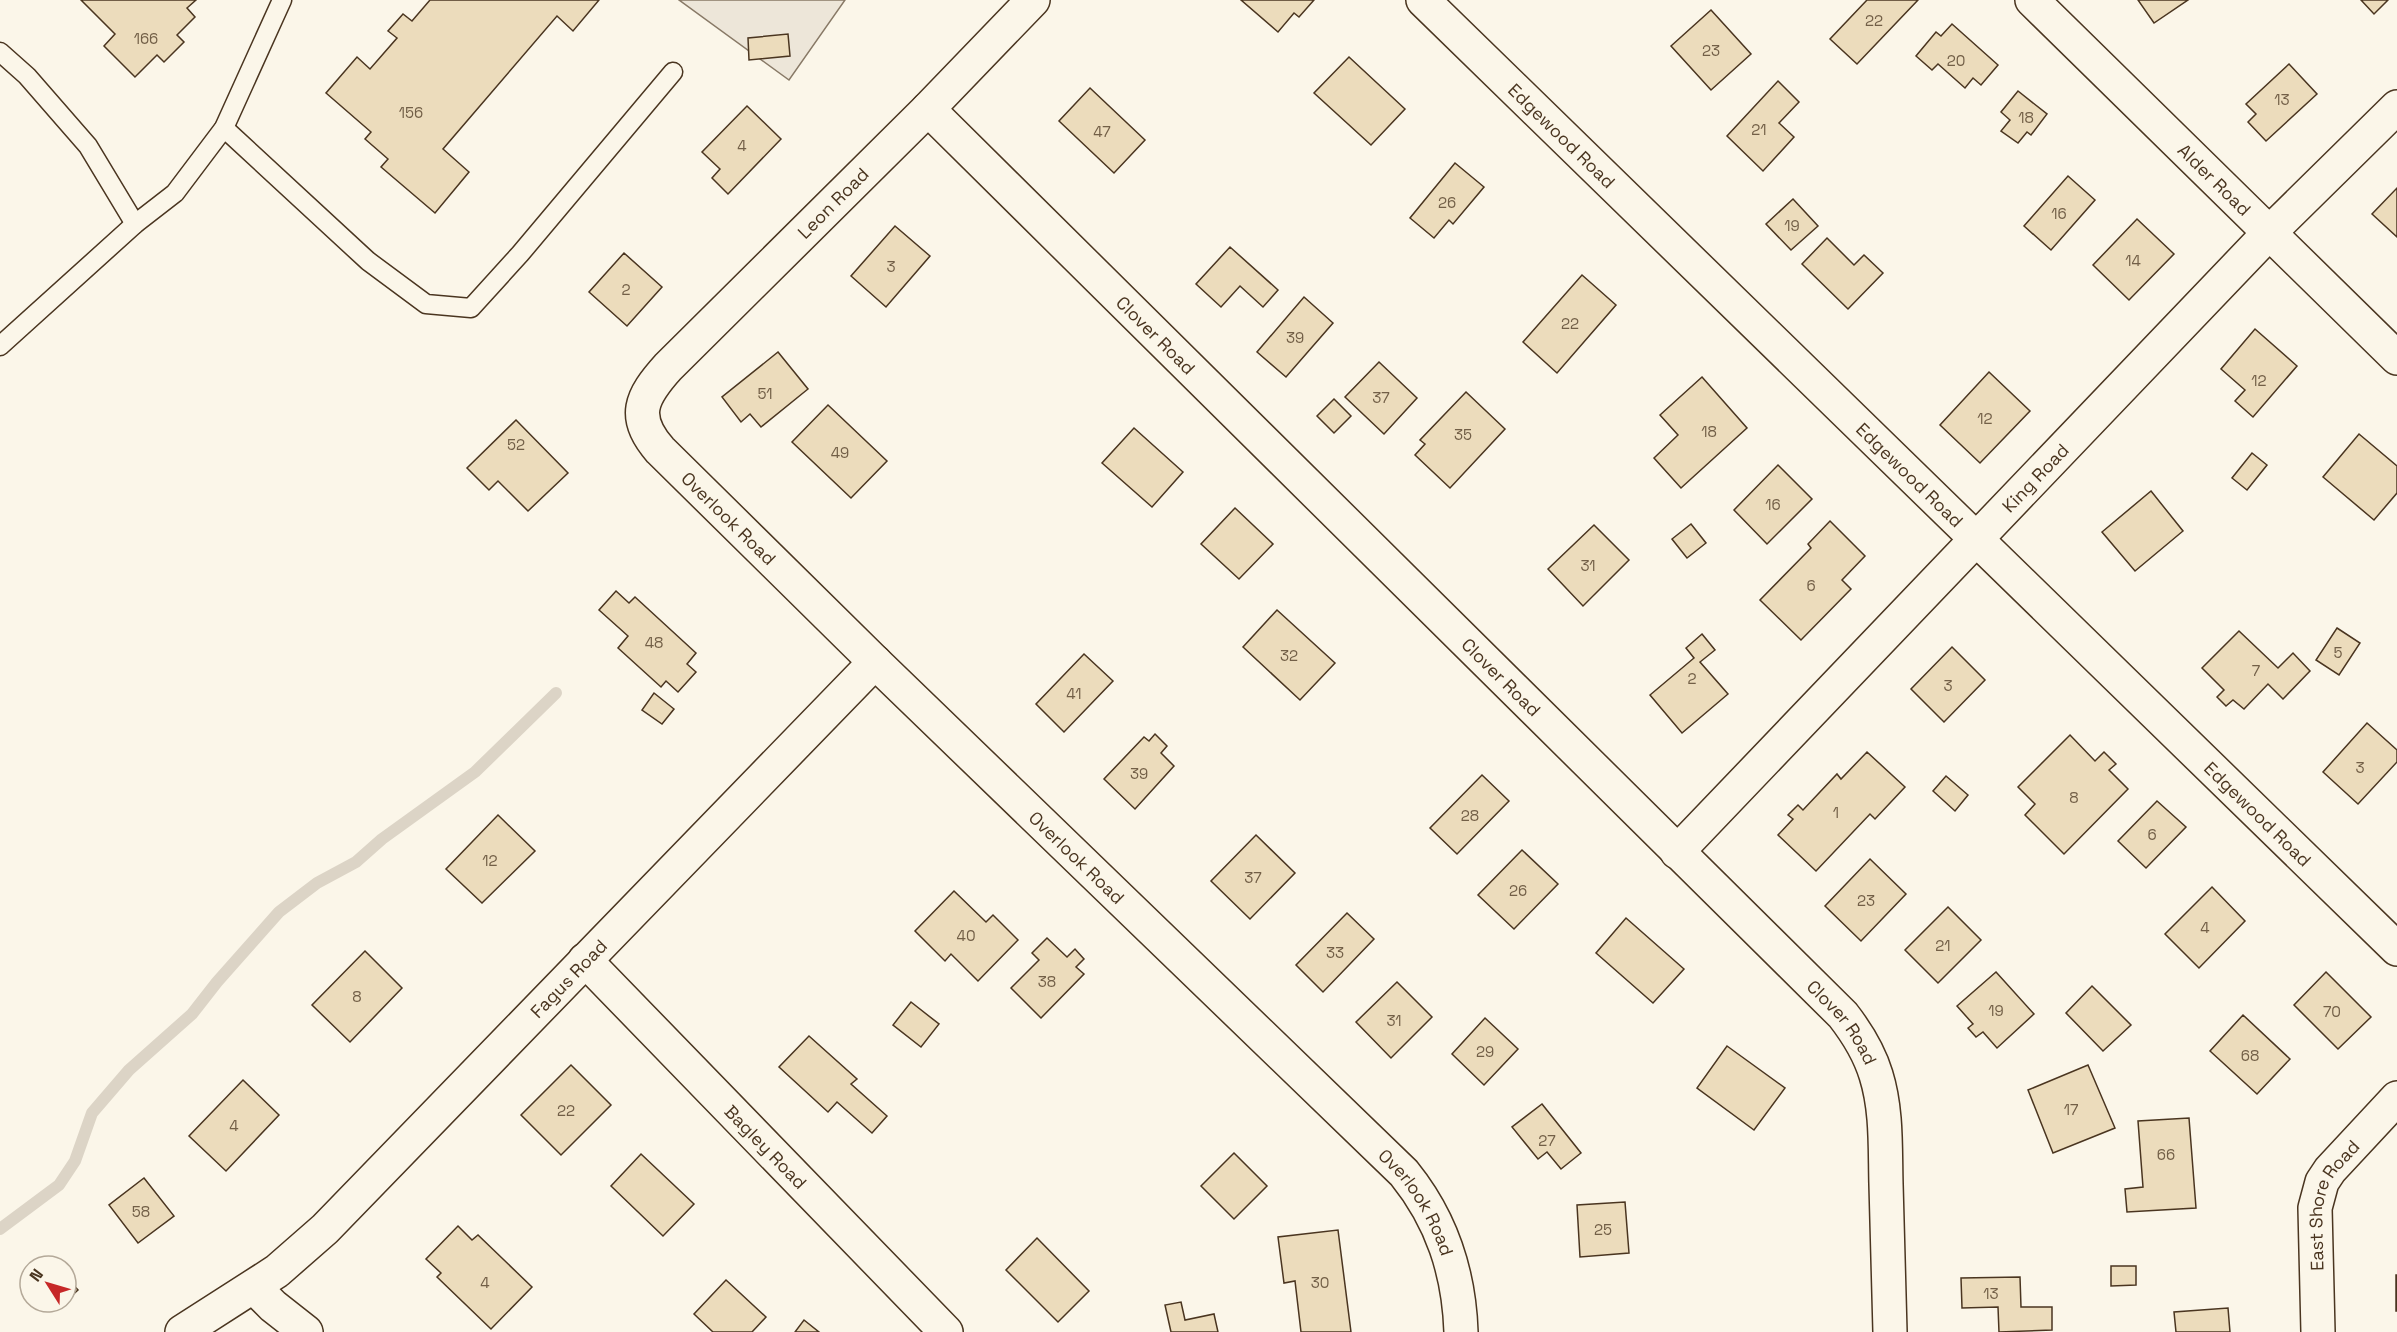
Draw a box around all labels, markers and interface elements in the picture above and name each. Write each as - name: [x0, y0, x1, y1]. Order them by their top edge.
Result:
- house number: 22: [1865, 11, 1883, 30]
- house number: 166: [134, 29, 158, 48]
- house number: 23: [1702, 41, 1720, 60]
- house number: 20: [1947, 51, 1965, 70]
- street label: Edgewood Road: [1504, 78, 1620, 193]
- house number: 13: [2274, 90, 2290, 109]
- house number: 156: [399, 103, 423, 122]
- house number: 18: [2018, 108, 2034, 127]
- house number: 21: [1751, 120, 1767, 139]
- house number: 47: [1093, 122, 1111, 141]
- house number: 4: [737, 136, 747, 155]
- street label: Alder Road: [2173, 138, 2256, 220]
- street label: Leon Road: [793, 163, 873, 243]
- house number: 26: [1438, 193, 1456, 212]
- house number: 16: [2051, 204, 2067, 223]
- house number: 19: [1784, 216, 1800, 235]
- house number: 14: [2125, 251, 2141, 270]
- house number: 3: [886, 257, 896, 276]
- house number: 2: [621, 280, 631, 299]
- street label: Clover Road: [1112, 291, 1201, 379]
- house number: 22: [1561, 314, 1579, 333]
- house number: 39: [1286, 328, 1304, 347]
- house number: 12: [2251, 371, 2267, 390]
- house number: 51: [757, 384, 773, 403]
- house number: 37: [1372, 388, 1390, 407]
- house number: 12: [1977, 409, 1993, 428]
- street label: Edgewood Road: [1852, 417, 1968, 532]
- house number: 18: [1701, 422, 1717, 441]
- house number: 35: [1454, 425, 1472, 444]
- house number: 52: [507, 435, 525, 454]
- street label: King Road: [1997, 438, 2073, 517]
- house number: 49: [831, 443, 849, 462]
- street label: Overlook Road: [677, 466, 781, 570]
- house number: 16: [1765, 495, 1781, 514]
- house number: 31: [1580, 556, 1596, 575]
- house number: 6: [1806, 576, 1816, 595]
- house number: 48: [645, 633, 663, 652]
- street label: Clover Road: [1457, 633, 1546, 721]
- house number: 5: [2334, 643, 2343, 662]
- house number: 32: [1280, 646, 1298, 665]
- house number: 7: [2252, 661, 2260, 680]
- house number: 2: [1687, 669, 1697, 688]
- house number: 3: [1943, 676, 1953, 695]
- house number: 41: [1066, 684, 1082, 703]
- street label: Edgewood Road: [2200, 756, 2317, 871]
- house number: 3: [2355, 758, 2365, 777]
- house number: 39: [1130, 764, 1148, 783]
- house number: 8: [2069, 788, 2079, 807]
- house number: 1: [1833, 803, 1839, 822]
- street label: Overlook Road: [1024, 806, 1130, 909]
- house number: 28: [1461, 806, 1479, 825]
- house number: 6: [2147, 825, 2157, 844]
- house number: 12: [482, 851, 498, 870]
- house number: 37: [1244, 868, 1262, 887]
- house number: 26: [1509, 881, 1527, 900]
- house number: 23: [1857, 891, 1875, 910]
- house number: 4: [2200, 918, 2210, 937]
- house number: 40: [957, 926, 976, 945]
- street label: Fagus Road: [525, 934, 612, 1022]
- house number: 21: [1935, 936, 1951, 955]
- house number: 33: [1326, 943, 1344, 962]
- house number: 38: [1038, 972, 1056, 991]
- street label: Clover Road: [1802, 975, 1883, 1068]
- house number: 8: [352, 987, 362, 1006]
- house number: 19: [1988, 1001, 2004, 1020]
- house number: 70: [2323, 1002, 2341, 1021]
- house number: 31: [1386, 1011, 1402, 1030]
- house number: 29: [1476, 1042, 1494, 1061]
- house number: 68: [2241, 1046, 2259, 1065]
- street label: Bagley Road: [720, 1100, 812, 1194]
- house number: 17: [2064, 1100, 2078, 1119]
- house number: 22: [557, 1101, 575, 1120]
- house number: 4: [229, 1116, 239, 1135]
- house number: 27: [1538, 1131, 1556, 1150]
- street label: East Shore Road: [2303, 1135, 2364, 1271]
- street label: Overlook Road: [1374, 1143, 1459, 1258]
- house number: 66: [2157, 1145, 2175, 1164]
- house number: 58: [132, 1202, 150, 1221]
- house number: 25: [1594, 1220, 1612, 1239]
- north arrow: [18, 1254, 78, 1314]
- text: N: [25, 1265, 48, 1286]
- house number: 4: [480, 1273, 490, 1292]
- house number: 30: [1311, 1273, 1329, 1292]
- house number: 13: [1983, 1284, 1999, 1303]

